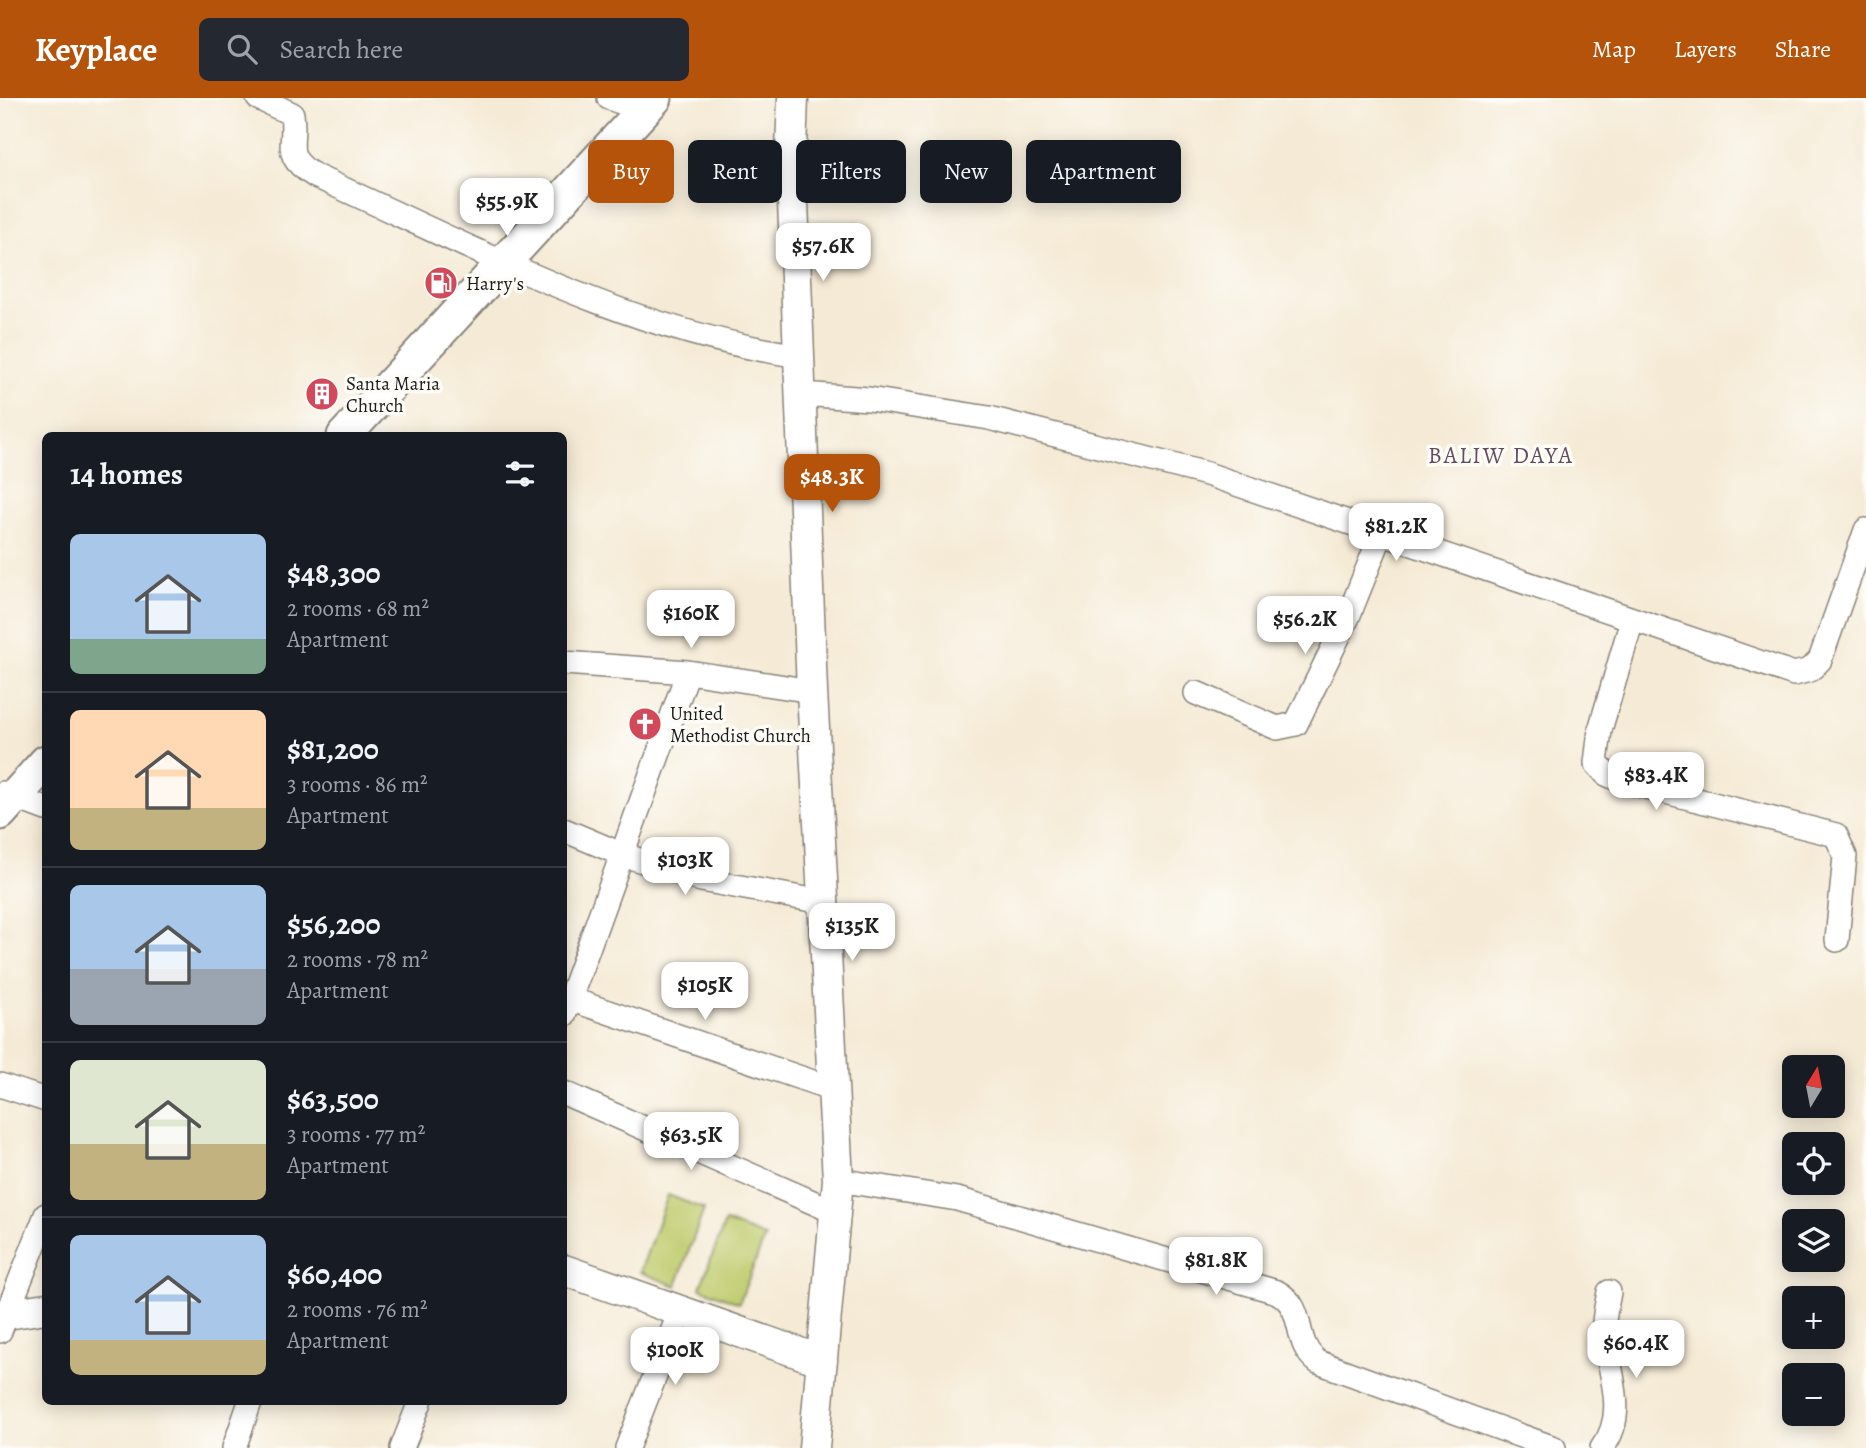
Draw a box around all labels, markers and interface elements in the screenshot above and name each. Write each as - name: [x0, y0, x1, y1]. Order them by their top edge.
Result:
- search box: [199, 18, 689, 81]
- text: Keyplace: [35, 27, 157, 72]
- icon: search: [223, 30, 261, 68]
- text: Search here: [279, 32, 403, 67]
- text: Map: [1592, 33, 1636, 65]
- text: Layers: [1674, 33, 1737, 65]
- text: Share: [1775, 33, 1831, 65]
- chip: Buy: [588, 140, 674, 203]
- chip: Rent: [688, 140, 782, 203]
- chip: Filters: [796, 140, 906, 203]
- chip: New: [920, 140, 1012, 203]
- chip: Apartment: [1026, 140, 1181, 203]
- pin: $55.9K: [450, 178, 564, 238]
- text: $55.9K: [476, 185, 538, 216]
- pin: $57.6K: [766, 223, 880, 283]
- text: $57.6K: [792, 230, 854, 261]
- fuel station icon: Harry's: [422, 264, 460, 302]
- place label: Harry's: [466, 271, 524, 297]
- place label: Santa Maria Church: [346, 371, 440, 419]
- building icon: Santa Maria Church: [303, 375, 341, 413]
- district label: BALIW DAYA: [1428, 440, 1574, 471]
- text: 14 homes: [70, 454, 183, 494]
- pin: $48.3K: [775, 454, 889, 514]
- icon: filters: [501, 455, 539, 493]
- text: $48.3K: [800, 461, 864, 492]
- pin: $81.2K: [1339, 504, 1453, 563]
- text: $81.2K: [1365, 510, 1427, 541]
- text: $48,300: [287, 553, 381, 593]
- icon: home: [126, 562, 210, 646]
- pin: $160K: [642, 590, 740, 650]
- text: 2 rooms · 68 m²: [287, 593, 429, 624]
- pin: $56.2K: [1248, 596, 1362, 656]
- text: $160K: [663, 597, 719, 628]
- text: $56.2K: [1273, 603, 1337, 634]
- text: Apartment: [287, 624, 389, 655]
- place label: United Methodist Church: [670, 701, 811, 749]
- church icon: United Methodist Church: [626, 705, 664, 743]
- text: $81,200: [287, 729, 379, 769]
- icon: home: [126, 738, 210, 822]
- pin: $83.4K: [1599, 752, 1713, 812]
- text: $83.4K: [1624, 759, 1688, 790]
- text: 3 rooms · 86 m²: [287, 769, 428, 800]
- text: Apartment: [287, 800, 389, 831]
- pin: $103K: [636, 838, 734, 897]
- text: $103K: [657, 844, 713, 875]
- text: $56,200: [287, 904, 381, 944]
- pin: $135K: [803, 904, 901, 963]
- text: $135K: [825, 910, 879, 941]
- icon: home: [126, 913, 210, 997]
- text: 2 rooms · 78 m²: [287, 944, 428, 975]
- pin: $105K: [656, 962, 754, 1022]
- text: $105K: [677, 969, 733, 1000]
- text: Apartment: [287, 975, 389, 1006]
- north arrow: [1782, 1055, 1844, 1118]
- map controls: [1782, 1055, 1845, 1426]
- text: $63,500: [287, 1079, 379, 1119]
- icon: home: [126, 1088, 210, 1172]
- pin: $63.5K: [634, 1112, 748, 1172]
- text: 3 rooms · 77 m²: [287, 1119, 425, 1150]
- text: $63.5K: [660, 1119, 722, 1150]
- button: locate: [1782, 1132, 1845, 1195]
- text: Apartment: [287, 1150, 389, 1181]
- button: layers: [1782, 1209, 1845, 1272]
- pin: $81.8K: [1159, 1238, 1273, 1297]
- text: $81.8K: [1185, 1244, 1247, 1275]
- text: $60,400: [287, 1254, 382, 1294]
- icon: home: [126, 1263, 210, 1347]
- button: +: [1782, 1286, 1845, 1349]
- text: 2 rooms · 76 m²: [287, 1294, 428, 1325]
- pin: $60.4K: [1579, 1320, 1693, 1380]
- text: Apartment: [287, 1325, 389, 1356]
- text: $60.4K: [1603, 1327, 1669, 1358]
- pin: $100K: [626, 1328, 724, 1387]
- text: $100K: [646, 1334, 704, 1365]
- button: −: [1782, 1363, 1845, 1426]

